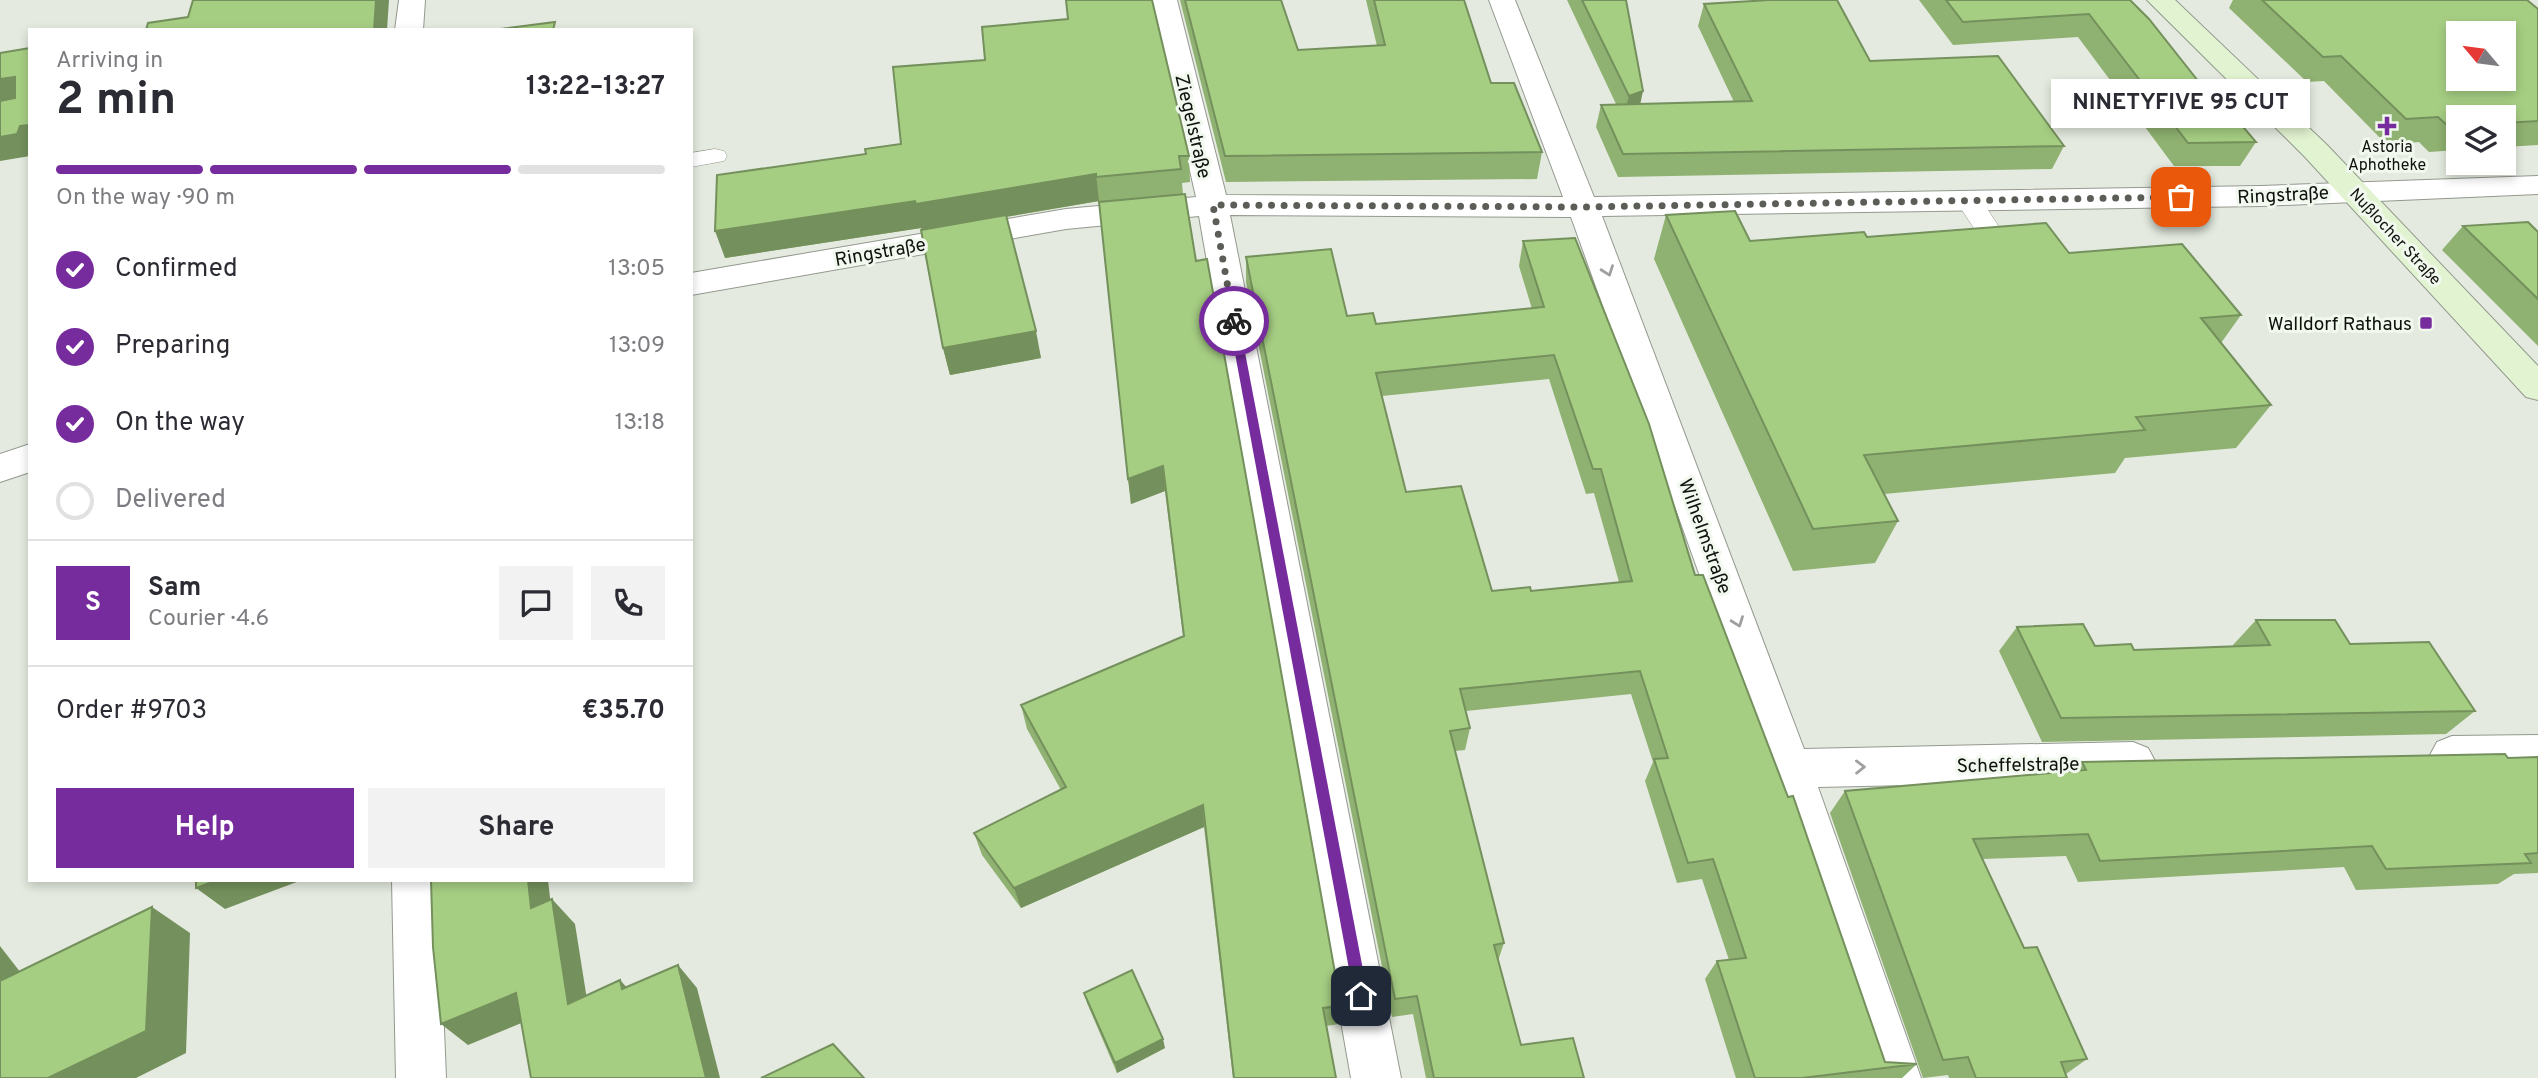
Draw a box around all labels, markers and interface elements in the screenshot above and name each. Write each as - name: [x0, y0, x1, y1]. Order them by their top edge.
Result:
- north arrow: [2446, 21, 2516, 91]
- map controls: [2446, 21, 2516, 175]
- text: Arriving in: [56, 47, 163, 76]
- text: 13:22–13:27: [526, 71, 665, 104]
- text: 2 min: [56, 72, 176, 131]
- street label: Ziegelstraße: [1168, 72, 1216, 181]
- callout: NINETYFIVE 95 CUT: [2052, 78, 2310, 127]
- text: NINETYFIVE 95 CUT: [2072, 89, 2289, 118]
- button: layers: [2446, 105, 2516, 175]
- marker: Astoria Aphotheke: [2379, 118, 2395, 134]
- place label: Astoria Aphotheke: [2348, 138, 2426, 176]
- pin: [2151, 167, 2211, 227]
- icon: bag: [2162, 178, 2200, 216]
- street label: Ringstraße: [2237, 182, 2330, 210]
- text: On the way · 90 m: [56, 184, 235, 213]
- street label: Nußlocher Straße: [2344, 185, 2445, 290]
- street label: Ringstraße: [833, 233, 928, 273]
- icon: check: [56, 251, 94, 289]
- text: Confirmed: [115, 253, 238, 286]
- text: 13:05: [608, 255, 665, 284]
- one-way arrow: [1599, 264, 1613, 276]
- courier: [1199, 286, 1269, 356]
- icon: bike: [1215, 302, 1253, 340]
- place label: Walldorf Rathaus: [2268, 313, 2412, 337]
- marker: Walldorf Rathaus: [2418, 315, 2434, 331]
- icon: check: [56, 328, 94, 366]
- text: Preparing: [115, 330, 230, 363]
- text: 13:09: [609, 332, 665, 361]
- icon: check: [56, 405, 94, 443]
- text: On the way: [115, 407, 245, 440]
- text: 13:18: [615, 409, 665, 438]
- street label: Wilhelmstraße: [1672, 476, 1736, 598]
- text: Delivered: [115, 484, 226, 517]
- button: chat: [499, 566, 573, 640]
- button: phone: [591, 566, 665, 640]
- text: Sam: [148, 572, 201, 605]
- text: S: [85, 587, 101, 620]
- text: Courier · 4.6: [148, 605, 269, 634]
- one-way arrow: [1729, 615, 1743, 627]
- text: Order #9703: [56, 695, 207, 728]
- text: €35.70: [582, 695, 665, 728]
- street label: Scheffelstraße: [1957, 753, 2080, 779]
- one-way arrow: [1855, 759, 1866, 774]
- button: Help: [56, 788, 354, 868]
- button: Share: [368, 788, 665, 868]
- pin: [1331, 966, 1391, 1026]
- icon: home: [1342, 977, 1380, 1015]

